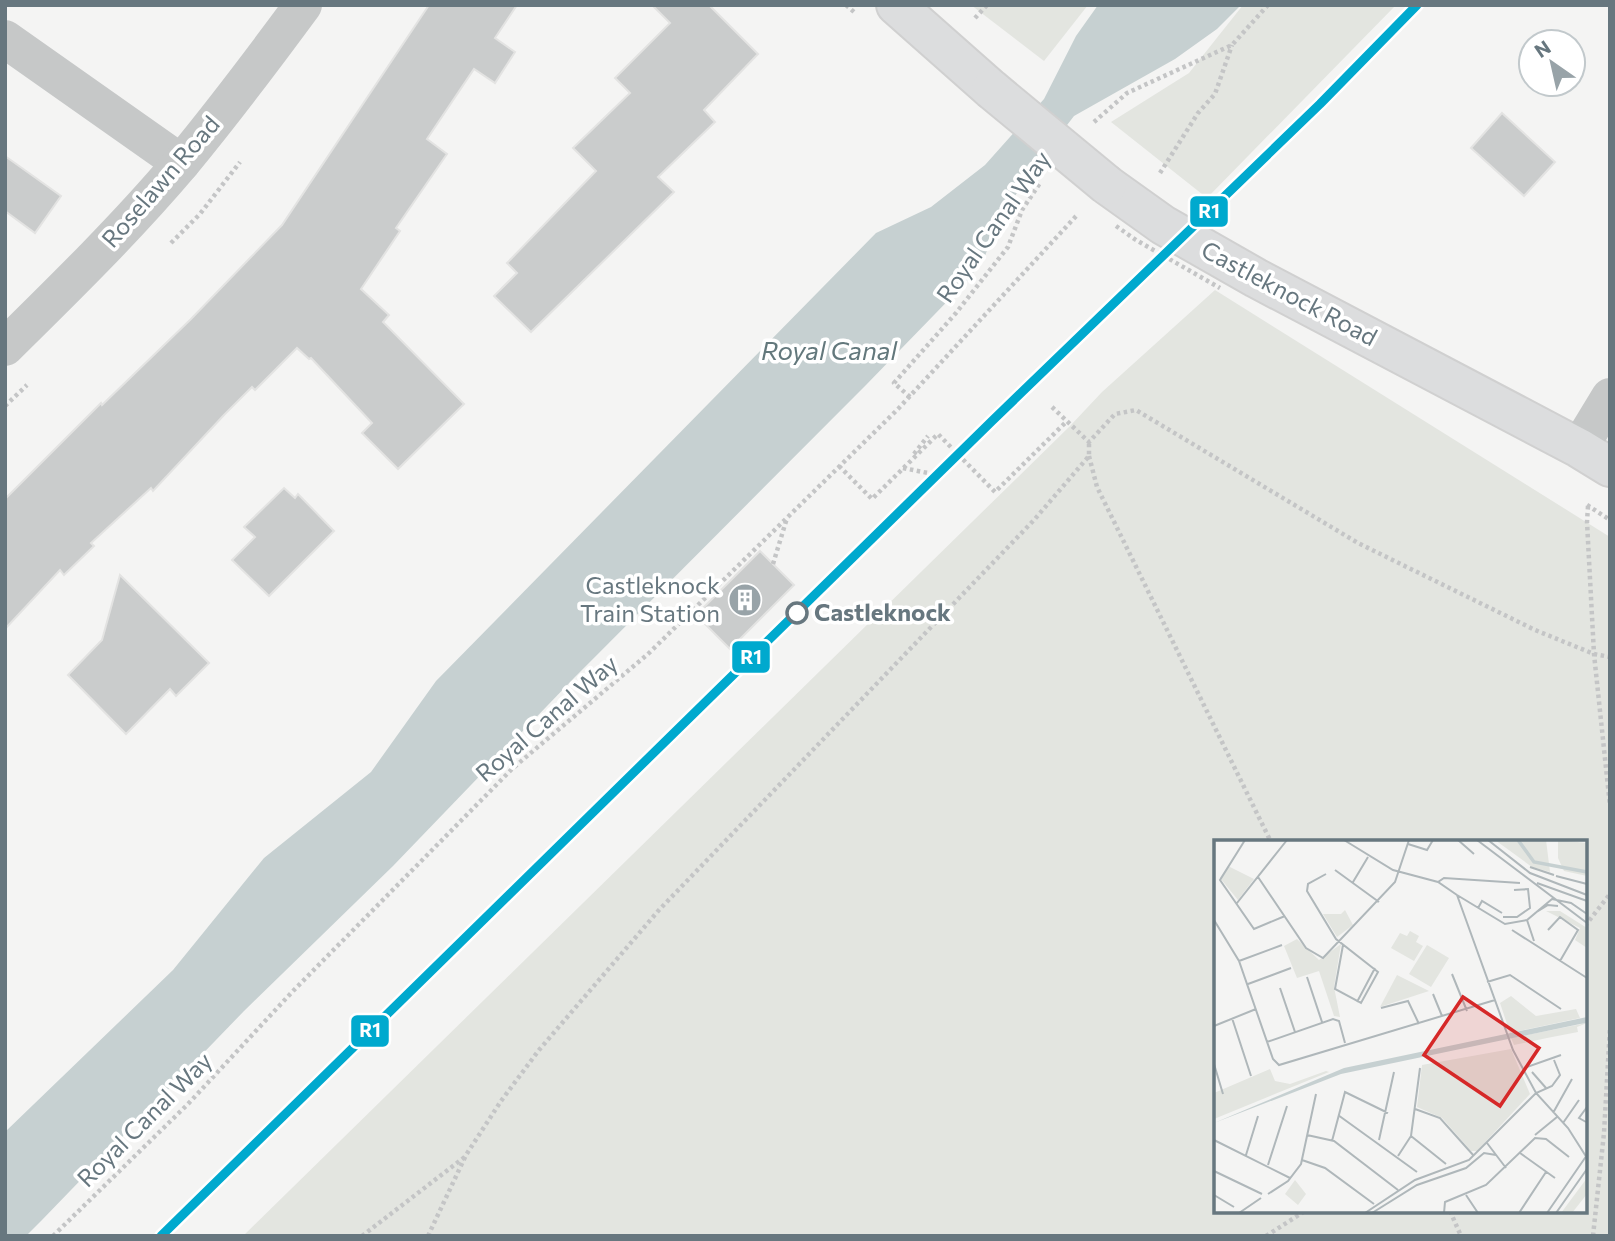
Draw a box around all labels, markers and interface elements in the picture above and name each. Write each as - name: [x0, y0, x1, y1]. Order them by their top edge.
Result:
- north arrow: [1517, 28, 1587, 98]
- text: N: [1530, 35, 1555, 62]
- street label: Roselawn Road: [95, 109, 225, 253]
- street label: Royal Canal Way: [930, 145, 1056, 308]
- line badge: R1: [1189, 195, 1229, 228]
- text: R1: [1198, 199, 1220, 222]
- street label: Castleknock Road: [1197, 234, 1383, 351]
- water label: Royal Canal: [761, 334, 898, 365]
- place label: Castleknock Train Station: [580, 570, 720, 627]
- building icon: Castleknock Train Station: [726, 581, 764, 619]
- place label: Castleknock: [814, 597, 951, 626]
- marker: Castleknock: [786, 602, 808, 624]
- line badge: R1: [731, 640, 771, 674]
- text: R1: [740, 645, 762, 668]
- street label: Royal Canal Way: [469, 648, 623, 787]
- inset map: [1214, 840, 1587, 1213]
- line badge: R1: [350, 1014, 390, 1048]
- text: R1: [359, 1018, 381, 1041]
- street label: Royal Canal Way: [71, 1046, 217, 1192]

